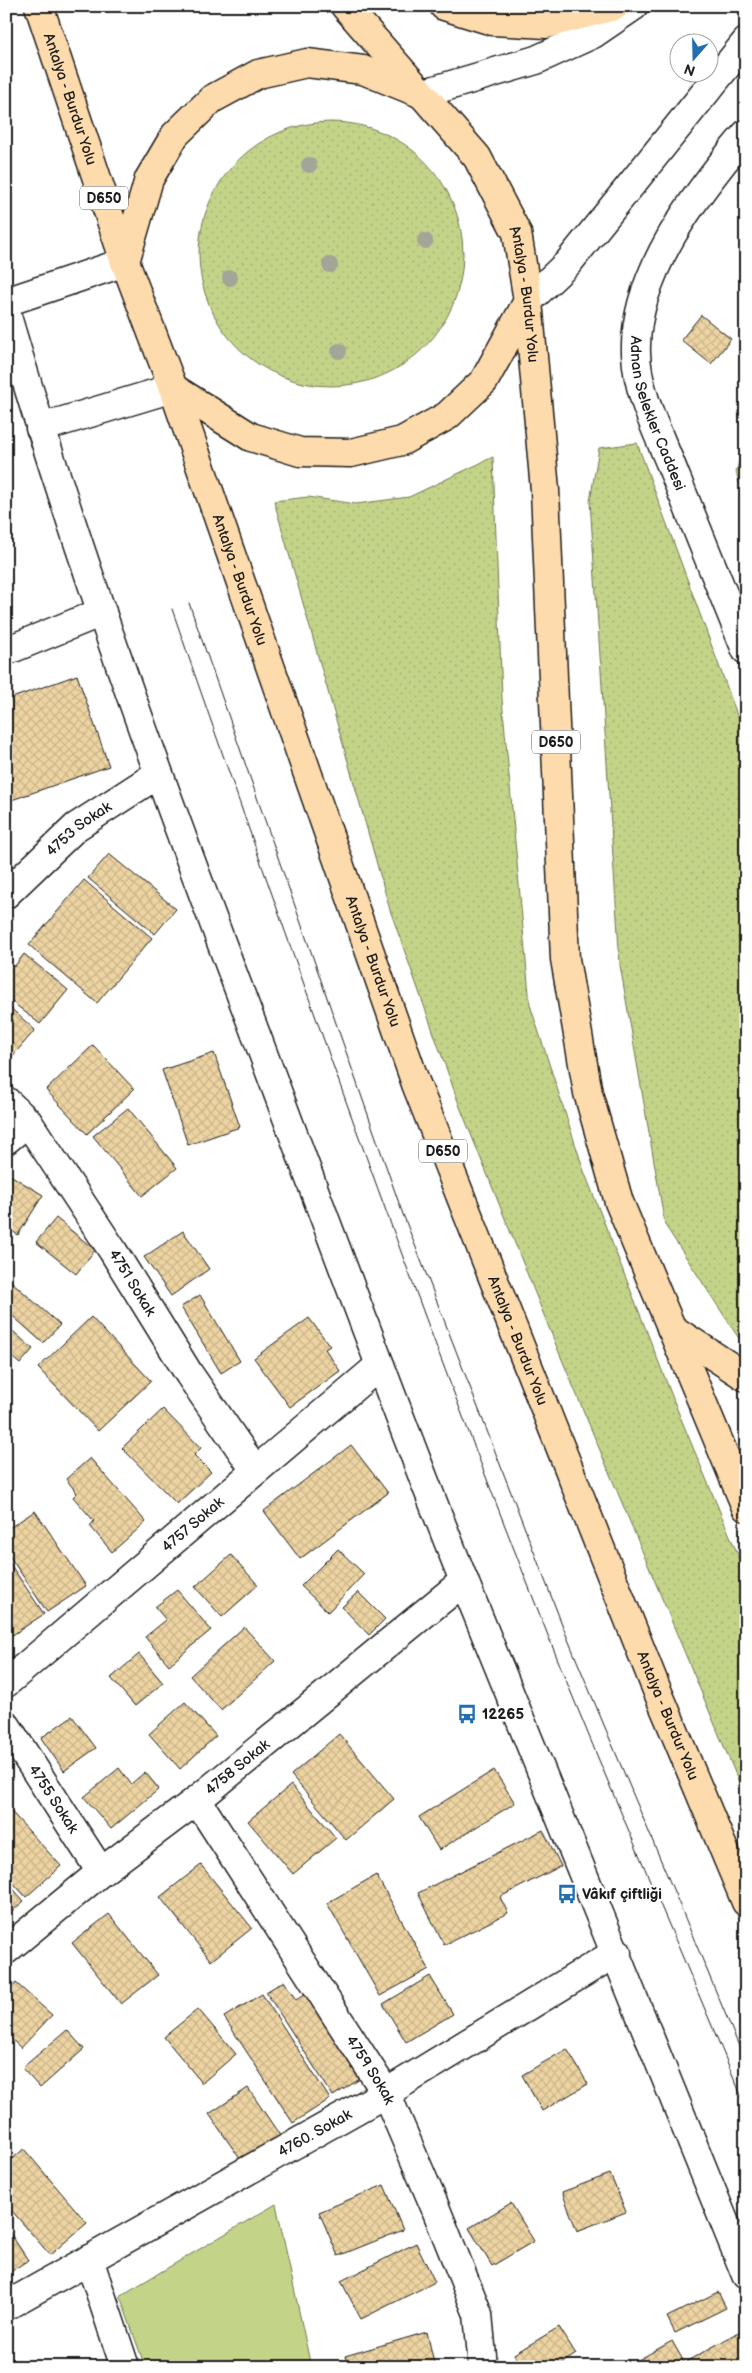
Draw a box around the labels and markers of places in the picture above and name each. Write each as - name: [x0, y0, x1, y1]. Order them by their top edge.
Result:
- bus stop icon: 12265: [456, 1703, 478, 1725]
- place label: 12265: [482, 1705, 524, 1724]
- bus stop icon: Vâkıf çiftliği: [556, 1883, 578, 1905]
- place label: Vâkıf çiftliği: [582, 1885, 662, 1904]

